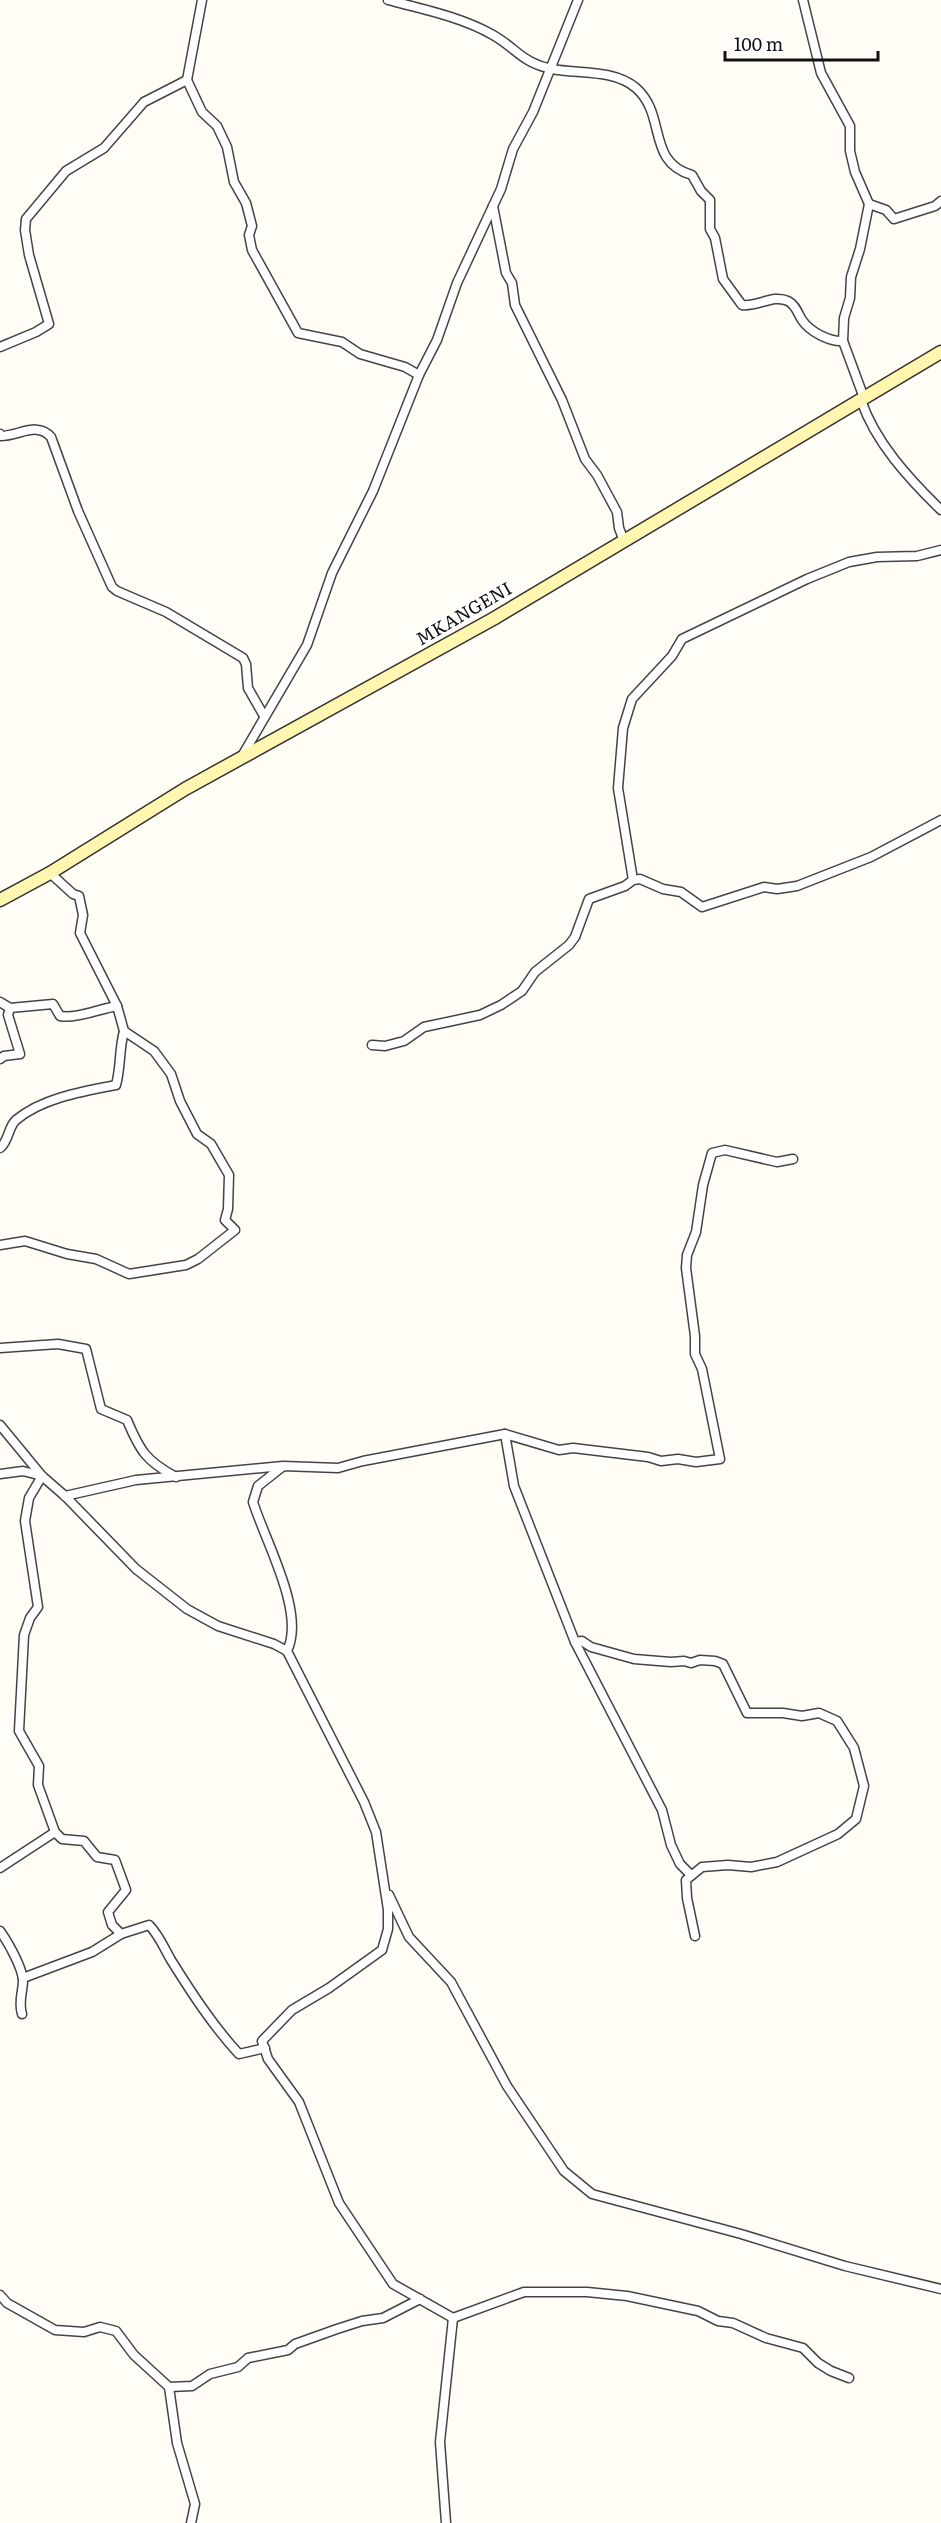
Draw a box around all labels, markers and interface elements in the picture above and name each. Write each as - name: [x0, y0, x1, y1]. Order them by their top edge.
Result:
- scale bar: [725, 24, 878, 62]
- text: 100 m: [734, 30, 783, 57]
- street label: MKANGENI: [410, 574, 516, 651]

